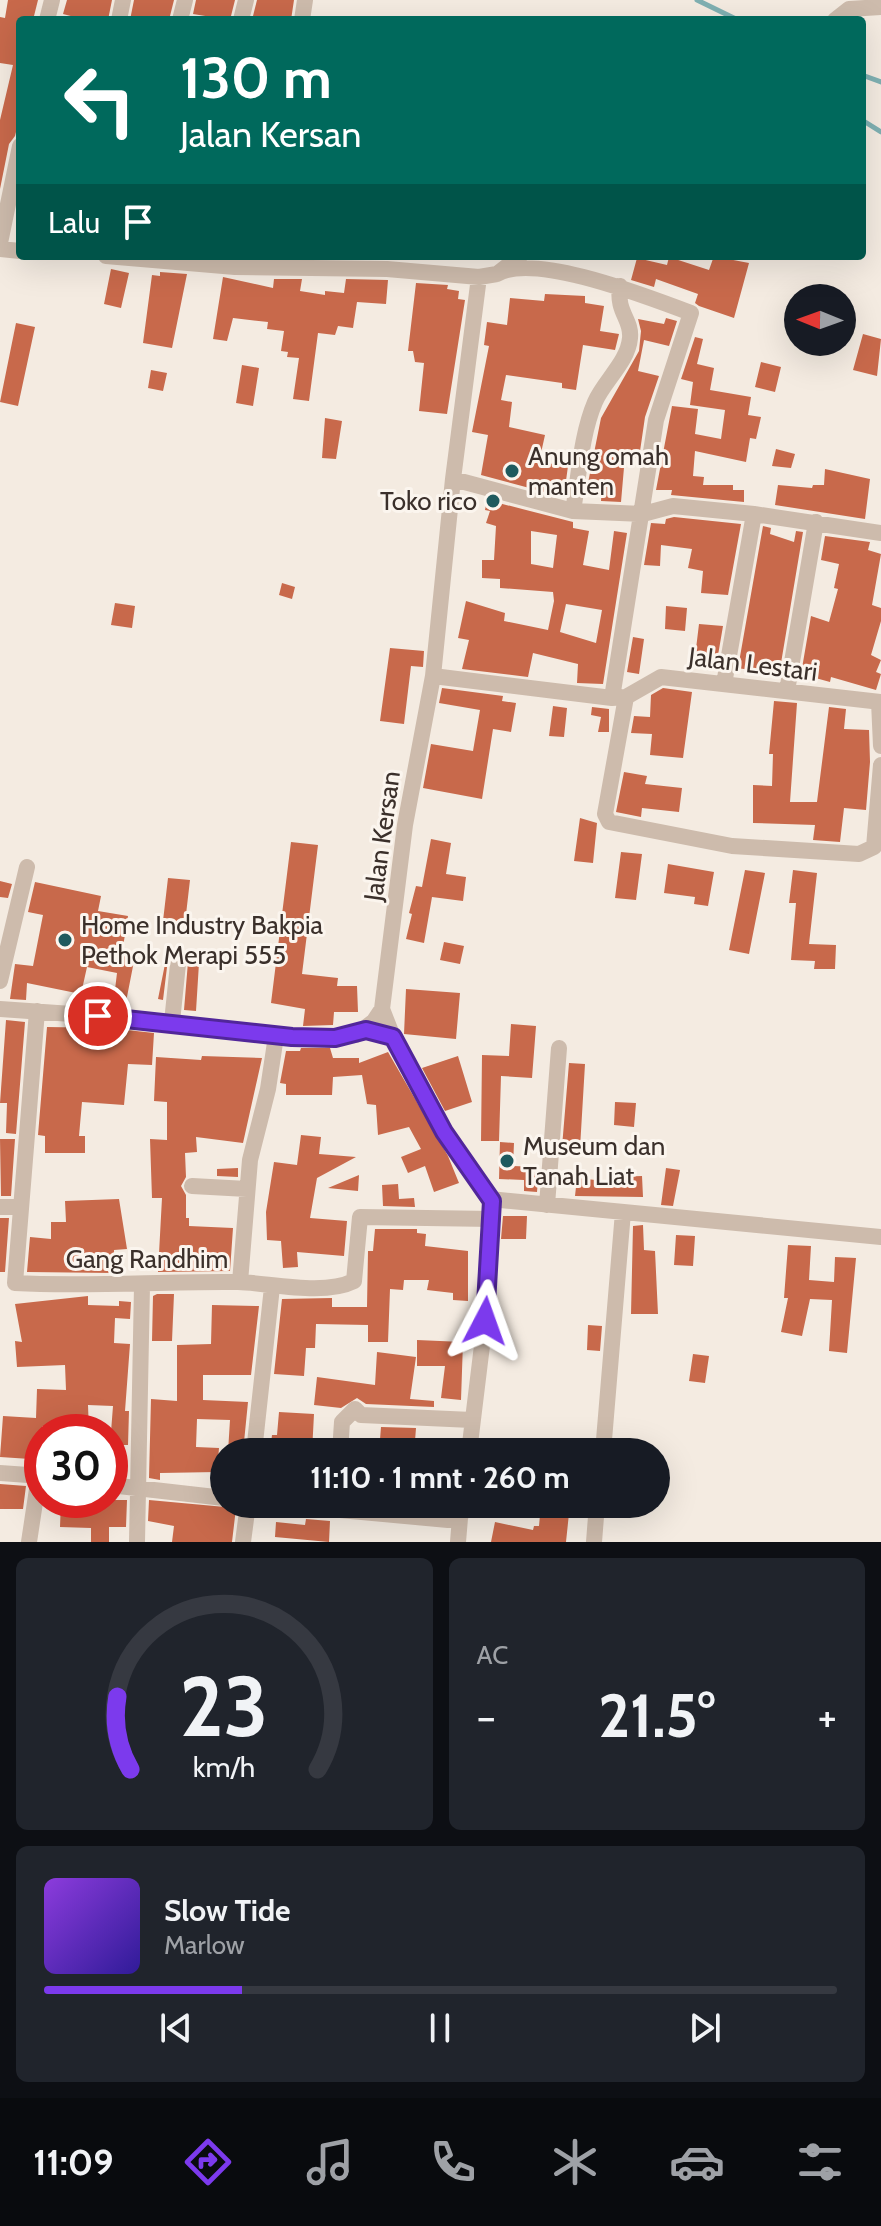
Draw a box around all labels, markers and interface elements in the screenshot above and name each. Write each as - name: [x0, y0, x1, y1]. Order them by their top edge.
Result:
- text: 130 m: [180, 44, 332, 112]
- icon: left: [48, 48, 152, 152]
- text: Jalan Kersan: [180, 112, 361, 156]
- icon: arrive: [116, 200, 160, 244]
- text: Lalu: [48, 204, 100, 241]
- north arrow: [784, 284, 856, 356]
- map controls: [784, 284, 856, 356]
- place label: Anung omah manten: [528, 440, 669, 502]
- marker: Anung omah manten: [503, 462, 521, 480]
- place label: Toko rico: [380, 485, 477, 517]
- marker: Toko rico: [484, 492, 502, 510]
- street label: Jalan Lestari: [686, 640, 819, 688]
- street label: Jalan Kersan: [357, 769, 407, 904]
- place label: Home Industry Bakpia Pethok Merapi 555: [81, 909, 324, 971]
- marker: Home Industry Bakpia Pethok Merapi 555: [56, 931, 74, 949]
- pin: [64, 982, 132, 1050]
- icon: arrive: [76, 994, 120, 1038]
- place label: Museum dan Tanah Liat: [523, 1130, 665, 1192]
- marker: Museum dan Tanah Liat: [498, 1152, 516, 1170]
- street label: Gang Randhim: [66, 1243, 228, 1275]
- position arrow: [443, 1279, 527, 1363]
- speed limit sign: 30: [24, 1414, 128, 1518]
- text: 11:10 · 1 mnt · 260 m: [310, 1459, 570, 1496]
- text: AC: [477, 1639, 508, 1671]
- text: 23: [180, 1656, 269, 1757]
- text: 21.5°: [598, 1679, 715, 1752]
- text: −: [477, 1690, 496, 1743]
- text: +: [818, 1690, 837, 1743]
- text: km/h: [193, 1749, 256, 1784]
- text: Slow Tide: [164, 1892, 291, 1929]
- text: Marlow: [164, 1929, 245, 1961]
- icon: previous: [154, 2006, 198, 2050]
- icon: pause: [418, 2006, 462, 2050]
- icon: next: [683, 2006, 727, 2050]
- icon: directions: [180, 2134, 236, 2190]
- icon: music: [302, 2134, 358, 2190]
- icon: phone: [425, 2134, 481, 2190]
- icon: climate: [547, 2134, 603, 2190]
- icon: car: [669, 2134, 725, 2190]
- icon: filters: [792, 2134, 848, 2190]
- text: 11:09: [33, 2140, 113, 2184]

